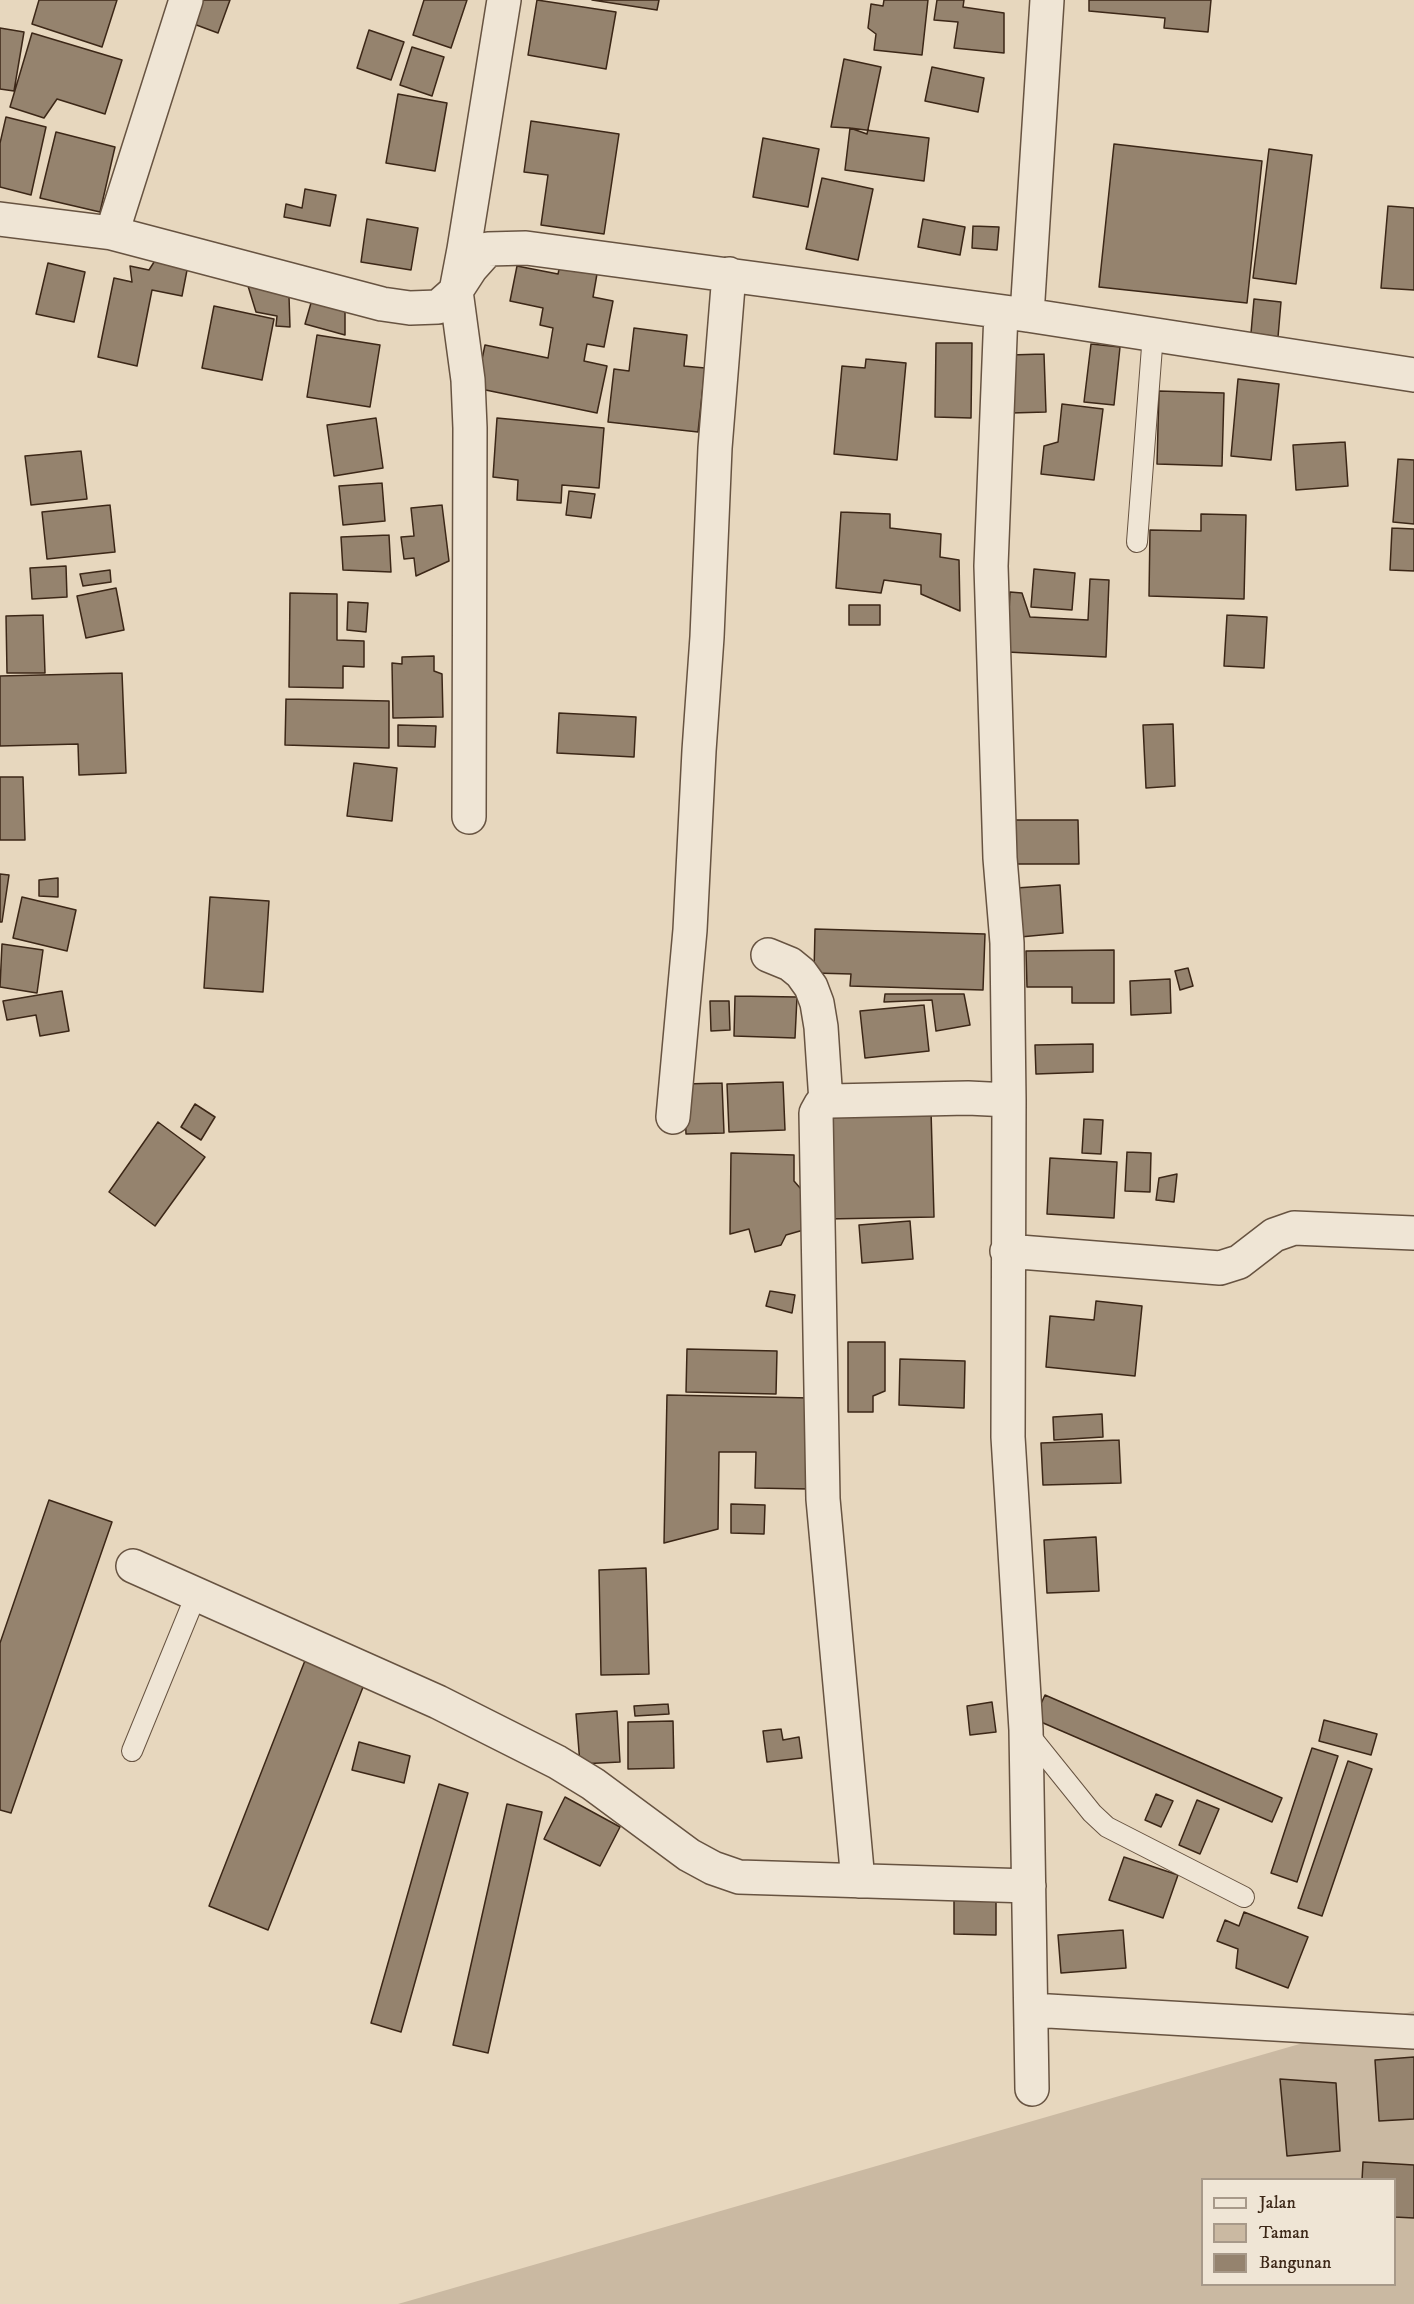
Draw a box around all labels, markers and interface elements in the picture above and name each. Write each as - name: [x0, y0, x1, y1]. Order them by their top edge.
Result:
- legend: [1201, 2178, 1396, 2286]
- text: Jalan: [1259, 2192, 1296, 2214]
- text: Taman: [1259, 2222, 1309, 2244]
- text: Bangunan: [1259, 2252, 1331, 2274]

